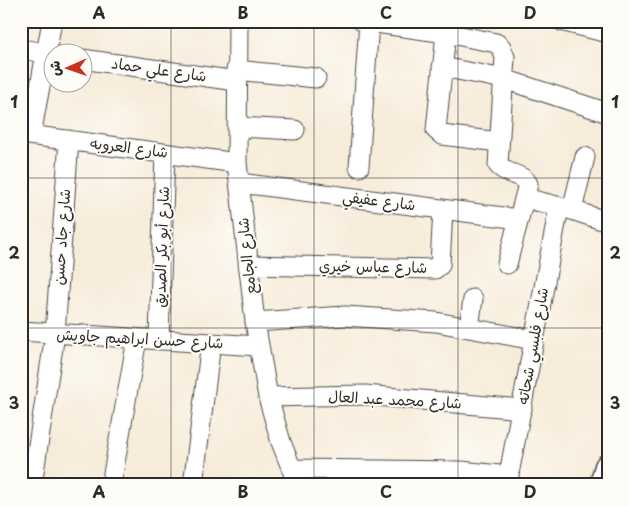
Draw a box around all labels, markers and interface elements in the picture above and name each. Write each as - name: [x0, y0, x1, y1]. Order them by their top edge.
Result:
- text: A: [93, 0, 106, 24]
- text: B: [238, 0, 249, 24]
- text: C: [380, 0, 392, 24]
- text: D: [524, 0, 536, 24]
- north arrow: [42, 42, 92, 92]
- street label: شارع علي حماد: [110, 50, 208, 90]
- text: ش: [44, 60, 65, 77]
- text: 1: [10, 89, 18, 113]
- text: 1: [611, 89, 619, 113]
- street label: شارع العروبه: [89, 130, 169, 163]
- street label: شارع عفيفي: [341, 184, 417, 218]
- street label: شارع أبو بكر الصديق: [147, 186, 174, 308]
- street label: شارع جاد حسن: [46, 188, 75, 286]
- street label: شارع الجامع: [230, 217, 262, 296]
- text: 2: [8, 240, 20, 264]
- text: 2: [609, 240, 621, 264]
- street label: شارع عباس خيري: [319, 253, 427, 279]
- street label: شارع فلبسي شحاته: [510, 285, 556, 407]
- street label: شارع حسن ابراهيم جاويش: [56, 322, 224, 355]
- street label: شارع محمد عبد العال: [328, 384, 462, 413]
- text: 3: [9, 390, 19, 414]
- text: 3: [610, 390, 620, 414]
- text: A: [93, 479, 106, 503]
- text: B: [238, 479, 249, 503]
- text: C: [380, 479, 392, 503]
- text: D: [524, 479, 536, 503]

